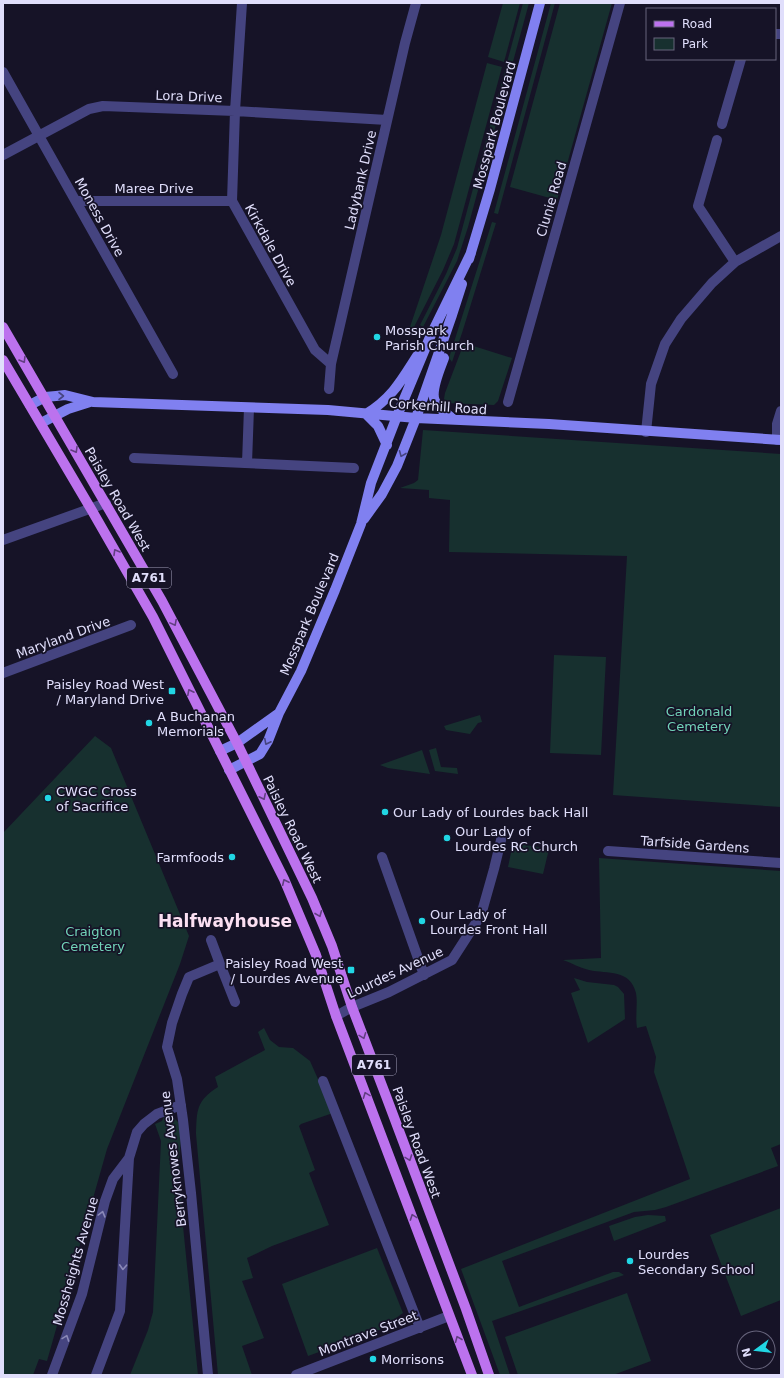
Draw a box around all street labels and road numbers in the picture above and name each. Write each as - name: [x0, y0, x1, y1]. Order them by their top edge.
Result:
- street label: Mosspark Boulevard: [470, 60, 519, 191]
- street label: Lora Drive: [155, 88, 223, 105]
- street label: Ladybank Drive: [342, 129, 379, 231]
- street label: Clunie Road: [534, 160, 569, 238]
- street label: Moness Drive: [72, 175, 127, 259]
- street label: Maree Drive: [114, 181, 194, 196]
- street label: Kirkdale Drive: [242, 202, 299, 289]
- street label: Corkerhill Road: [388, 396, 488, 417]
- street label: Paisley Road West: [82, 445, 154, 554]
- street label: Mosspark Boulevard: [277, 551, 342, 678]
- road number: A761: [127, 568, 171, 588]
- street label: Maryland Drive: [14, 613, 112, 661]
- street label: Paisley Road West: [260, 773, 325, 885]
- street label: Tarfside Gardens: [639, 833, 750, 856]
- street label: Lourdes Avenue: [345, 944, 445, 1001]
- road number: A761: [352, 1055, 396, 1075]
- street label: Paisley Road West: [389, 1084, 444, 1200]
- street label: Berryknowes Avenue: [158, 1090, 189, 1228]
- street label: Mossheights Avenue: [50, 1195, 101, 1327]
- street label: Montrave Street: [316, 1308, 420, 1359]

